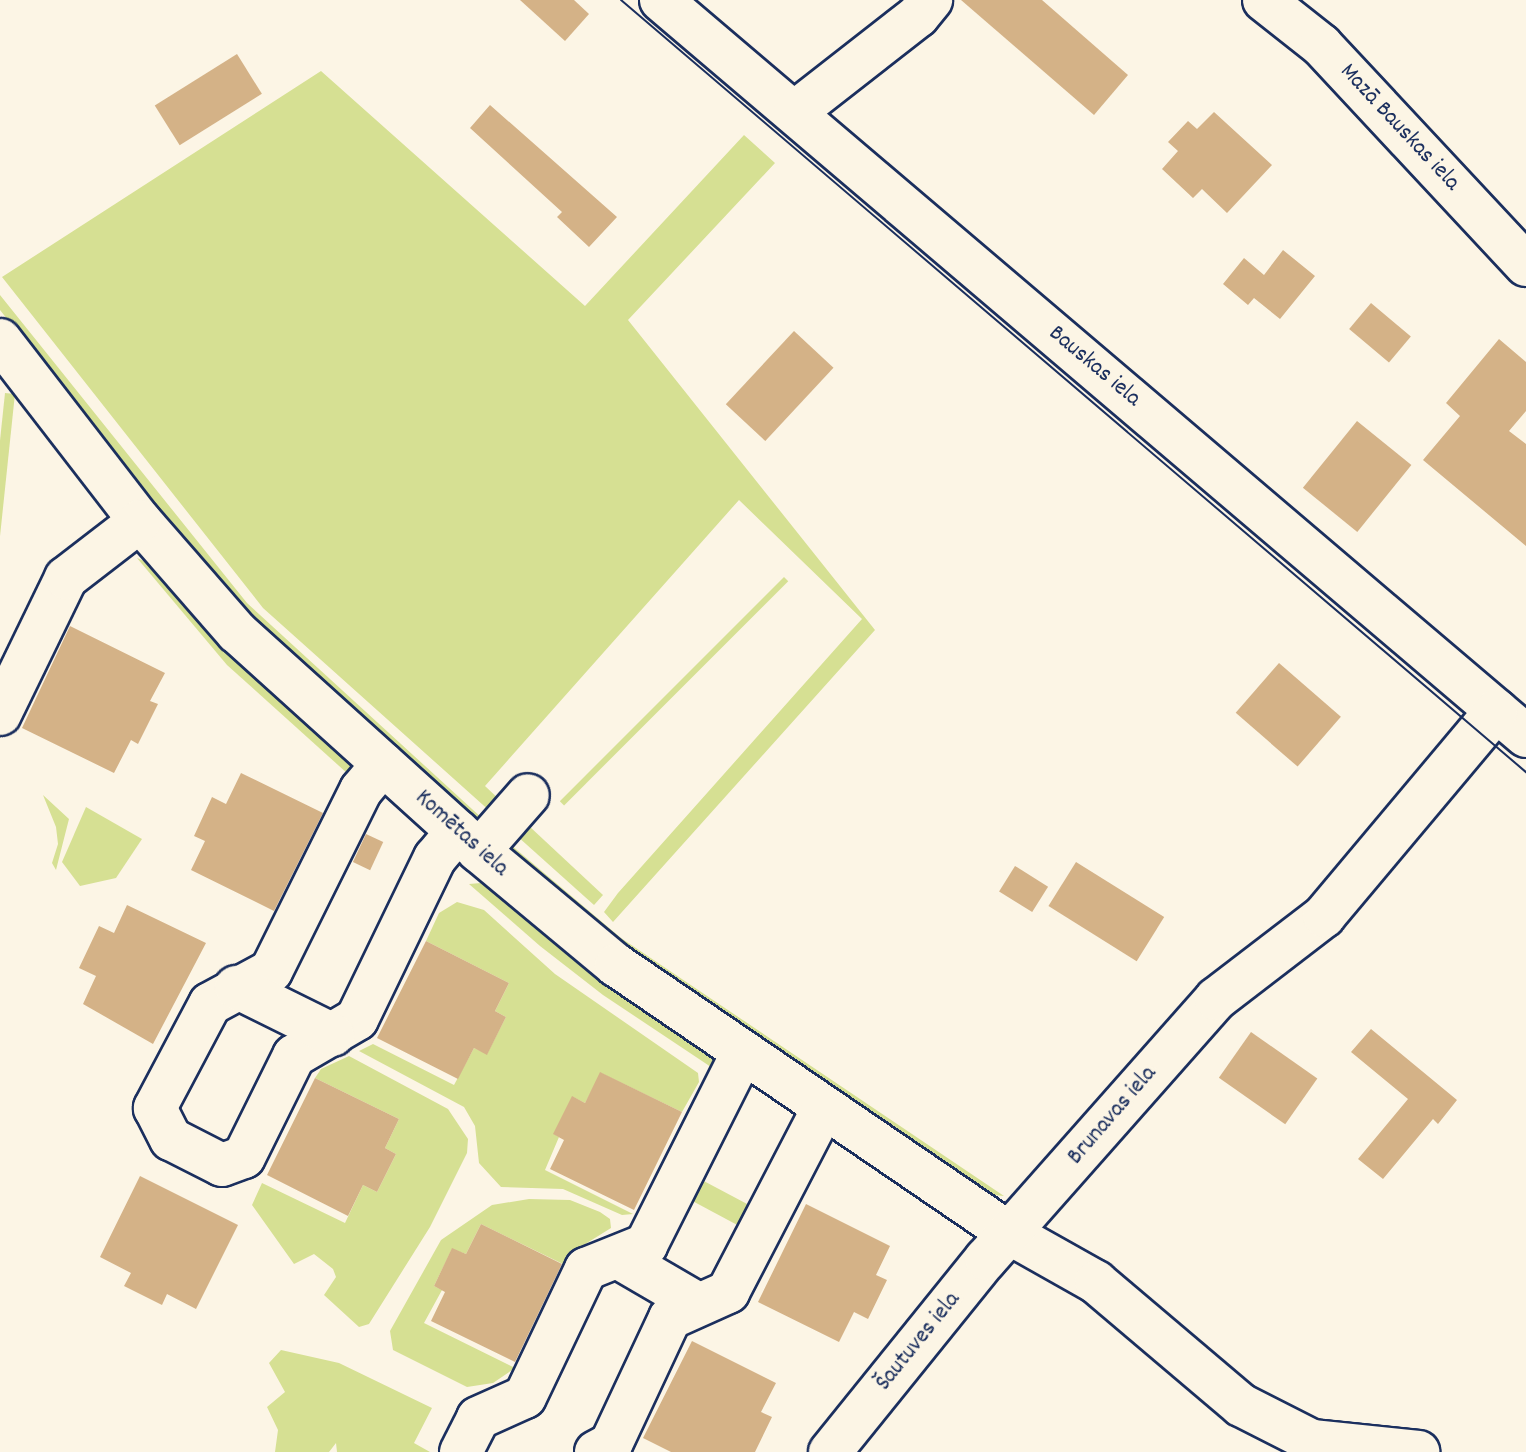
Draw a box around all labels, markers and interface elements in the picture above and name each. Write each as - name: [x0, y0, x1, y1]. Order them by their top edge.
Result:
- street label: Mazā Bauskas iela: [1333, 58, 1465, 198]
- street label: Bauskas iela: [1042, 320, 1146, 414]
- street label: Komētas iela: [408, 784, 514, 884]
- street label: Brunavas iela: [1062, 1061, 1164, 1171]
- street label: Šautuves iela: [870, 1287, 968, 1397]

